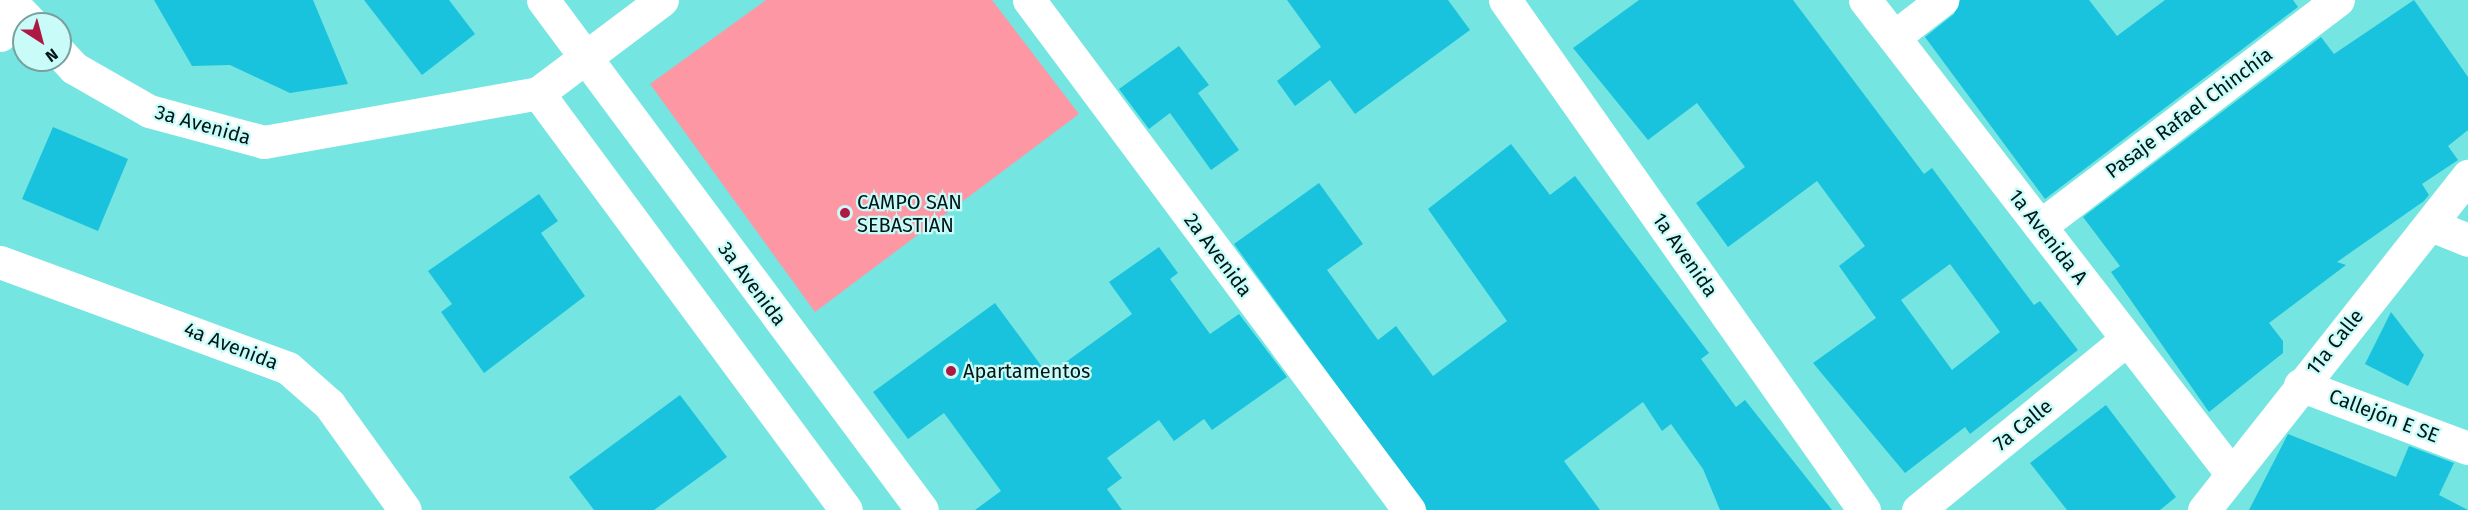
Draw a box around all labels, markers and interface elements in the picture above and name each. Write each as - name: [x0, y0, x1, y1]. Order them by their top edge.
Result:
- north arrow: [12, 12, 72, 72]
- street label: Pasaje Rafael Chinchía: [2101, 42, 2277, 184]
- text: N: [42, 45, 62, 66]
- street label: 3a Avenida: [152, 100, 254, 150]
- street label: 1a Avenida A: [2003, 185, 2093, 289]
- place label: CAMPO SAN SEBASTIAN: [857, 190, 962, 237]
- marker: CAMPO SAN SEBASTIAN: [838, 206, 852, 220]
- street label: 1a Avenida: [1647, 208, 1723, 302]
- street label: 2a Avenida: [1179, 209, 1257, 301]
- street label: 3a Avenida: [713, 237, 791, 331]
- street label: 11a Calle: [2301, 304, 2369, 380]
- street label: 4a Avenida: [180, 317, 282, 375]
- place label: Apartamentos: [963, 359, 1090, 383]
- marker: Apartamentos: [944, 364, 958, 378]
- street label: Callejón E SE: [2326, 384, 2442, 448]
- street label: 7a Calle: [1989, 394, 2057, 456]

